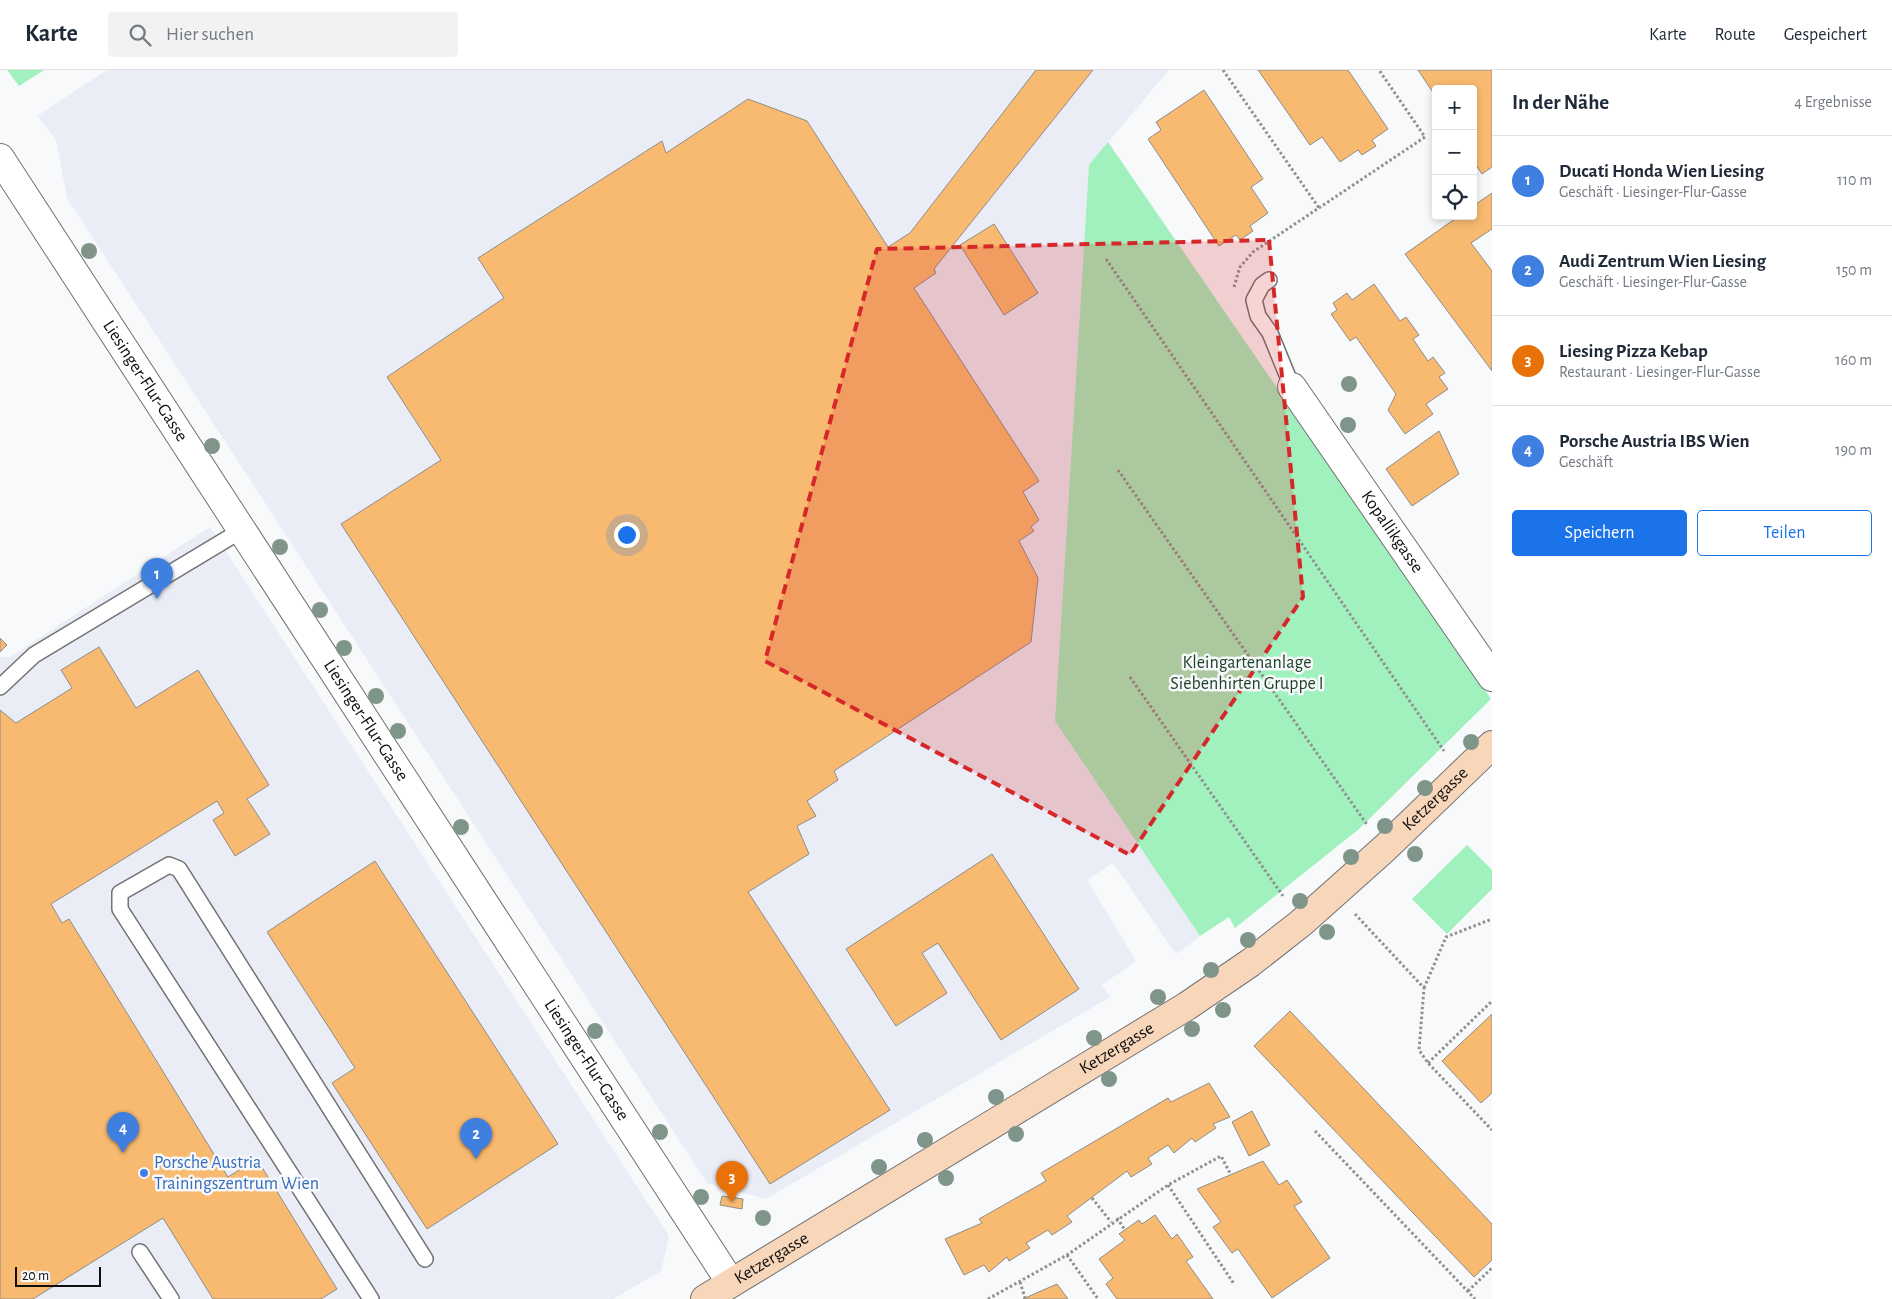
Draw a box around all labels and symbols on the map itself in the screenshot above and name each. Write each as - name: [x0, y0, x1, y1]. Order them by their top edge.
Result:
- street label: Liesinger-Flur-Gasse: [99, 317, 191, 445]
- street label: Kopallikgasse: [1357, 487, 1426, 576]
- your location: [614, 522, 640, 548]
- pin: 1: [141, 558, 173, 599]
- park label: Kleingartenanlage Siebenhirten Gruppe I: [1170, 654, 1324, 693]
- street label: Liesinger-Flur-Gasse: [320, 657, 411, 784]
- street label: Ketzergasse: [1399, 764, 1472, 835]
- street label: Liesinger-Flur-Gasse: [540, 996, 632, 1124]
- street label: Ketzergasse: [1077, 1019, 1157, 1078]
- pin: 4: [107, 1112, 139, 1153]
- pin: 2: [460, 1118, 492, 1159]
- place label: Porsche Austria Trainingszentrum Wien: [154, 1154, 319, 1193]
- pin: 3: [716, 1161, 748, 1202]
- marker: Porsche Austria Trainingszentrum Wien: [138, 1167, 150, 1179]
- street label: Ketzergasse: [731, 1229, 812, 1288]
- scale bar: [15, 1264, 101, 1287]

